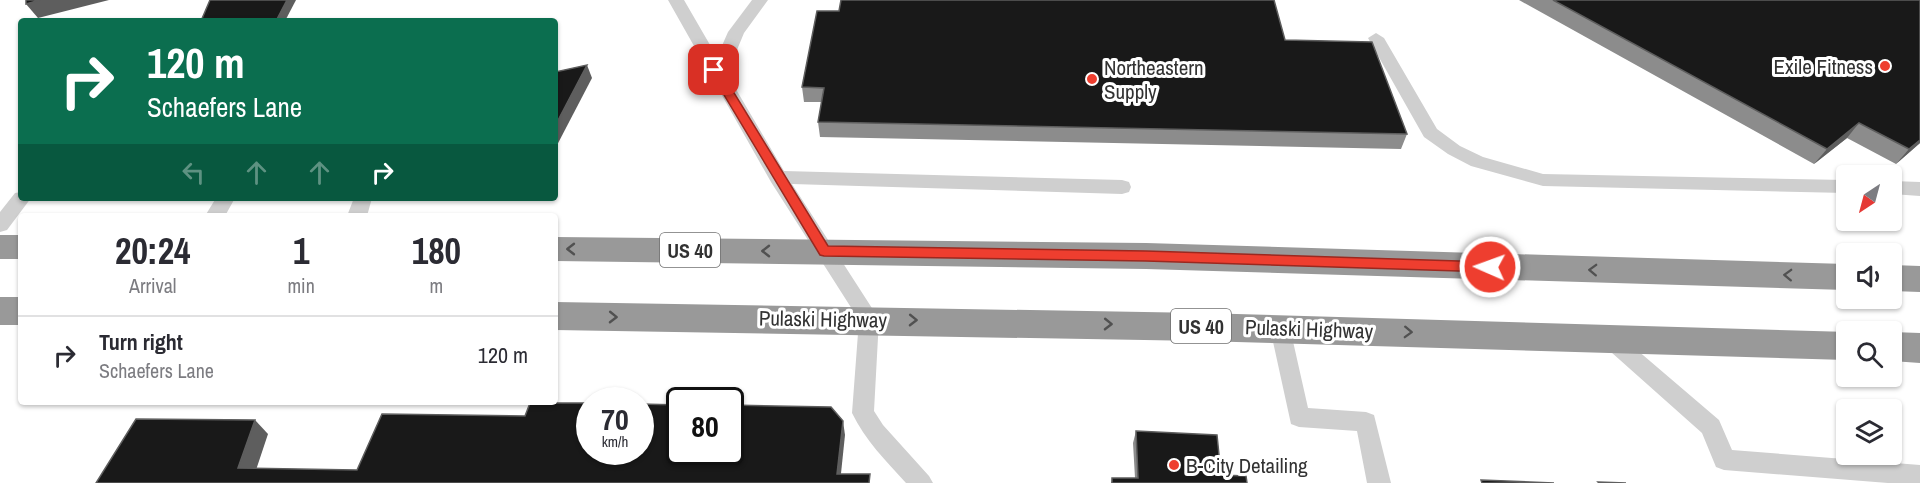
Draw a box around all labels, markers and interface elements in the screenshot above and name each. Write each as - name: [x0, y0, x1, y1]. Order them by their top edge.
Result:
- text: 120 m: [147, 35, 245, 91]
- icon: right: [48, 42, 126, 120]
- pin: [688, 44, 739, 95]
- place label: Exile Fitness: [1773, 52, 1873, 81]
- icon: arrive: [697, 53, 730, 86]
- place label: Northeastern Supply: [1104, 53, 1204, 106]
- marker: Exile Fitness: [1878, 59, 1892, 73]
- marker: Northeastern Supply: [1085, 72, 1099, 86]
- text: Schaefers Lane: [147, 89, 302, 125]
- icon: left: [177, 156, 210, 189]
- icon: ahead: [240, 156, 273, 189]
- icon: ahead: [303, 156, 336, 189]
- icon: right: [366, 156, 399, 189]
- north arrow: [1836, 165, 1902, 231]
- map controls: [1836, 165, 1902, 465]
- text: 20:24: [115, 227, 190, 275]
- text: 1: [293, 227, 309, 275]
- text: 180: [412, 227, 461, 275]
- road number: US 40: [660, 233, 720, 267]
- position arrow: [1458, 235, 1522, 299]
- one-way arrow: [566, 243, 575, 255]
- button: sound: [1836, 243, 1902, 309]
- one-way arrow: [761, 245, 770, 257]
- one-way arrow: [1589, 264, 1598, 276]
- one-way arrow: [1784, 269, 1793, 282]
- text: Arrival: [129, 272, 176, 299]
- text: min: [287, 272, 315, 299]
- text: m: [430, 272, 443, 299]
- street label: Pulaski Highway: [759, 303, 888, 335]
- road number: US 40: [1171, 309, 1231, 343]
- one-way arrow: [609, 311, 618, 323]
- street label: Pulaski Highway: [1244, 312, 1374, 346]
- one-way arrow: [909, 314, 918, 327]
- one-way arrow: [1104, 318, 1113, 331]
- button: search: [1836, 321, 1902, 387]
- one-way arrow: [1404, 325, 1413, 338]
- text: Turn right: [99, 327, 183, 357]
- icon: right: [48, 339, 81, 372]
- text: 120 m: [478, 340, 528, 370]
- text: Schaefers Lane: [99, 357, 214, 384]
- speed limit sign: 80: [666, 387, 744, 465]
- text: 70: [601, 399, 629, 439]
- button: layers: [1836, 399, 1902, 465]
- text: km/h: [602, 431, 628, 452]
- place label: B-City Detailing: [1186, 451, 1308, 480]
- marker: B-City Detailing: [1167, 458, 1181, 472]

